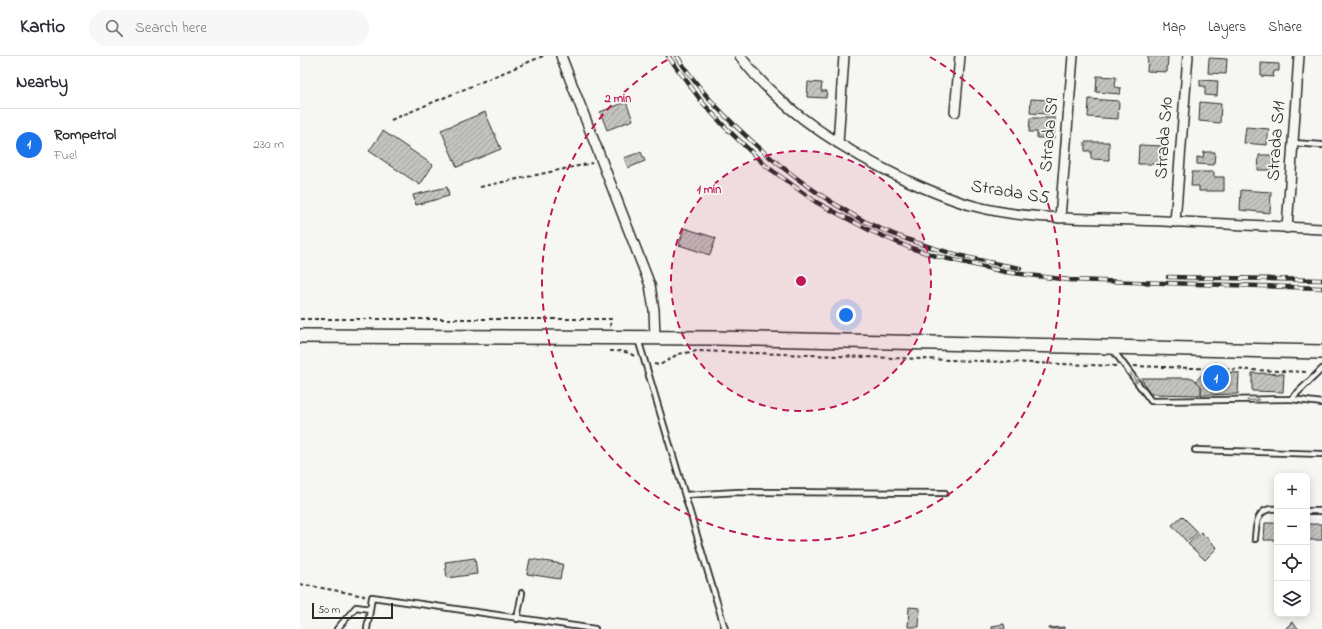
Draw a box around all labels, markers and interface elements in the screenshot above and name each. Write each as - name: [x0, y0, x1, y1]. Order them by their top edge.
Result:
- search box: [89, 10, 369, 46]
- text: Kartio: [20, 14, 65, 41]
- icon: search: [103, 17, 125, 39]
- text: Search here: [135, 17, 207, 39]
- text: Map: [1162, 17, 1186, 38]
- text: Layers: [1208, 17, 1246, 38]
- text: Share: [1268, 17, 1302, 38]
- text: Nearby: [16, 70, 68, 95]
- text: 2 min: [604, 90, 631, 108]
- street label: Strada S9: [1034, 96, 1066, 173]
- street label: Strada S10: [1149, 96, 1181, 180]
- street label: Strada S11: [1261, 100, 1293, 182]
- text: Rompetrol: [54, 124, 116, 146]
- text: 1: [27, 135, 31, 154]
- text: 230 m: [253, 135, 284, 154]
- text: Fuel: [54, 146, 77, 165]
- street label: Strada S5: [969, 174, 1051, 212]
- text: 1 min: [697, 181, 721, 199]
- centre of rings: [794, 274, 808, 288]
- your location: [836, 305, 856, 325]
- pin: 1: [1203, 363, 1229, 393]
- one-way arrow: [1130, 372, 1138, 383]
- one-way arrow: [1246, 396, 1259, 403]
- map controls: [1274, 473, 1310, 617]
- button: +: [1274, 473, 1310, 509]
- button: −: [1274, 509, 1310, 545]
- button: locate: [1274, 545, 1310, 581]
- button: layers: [1274, 581, 1310, 617]
- scale bar: [312, 601, 393, 620]
- text: 50 m: [318, 602, 340, 618]

